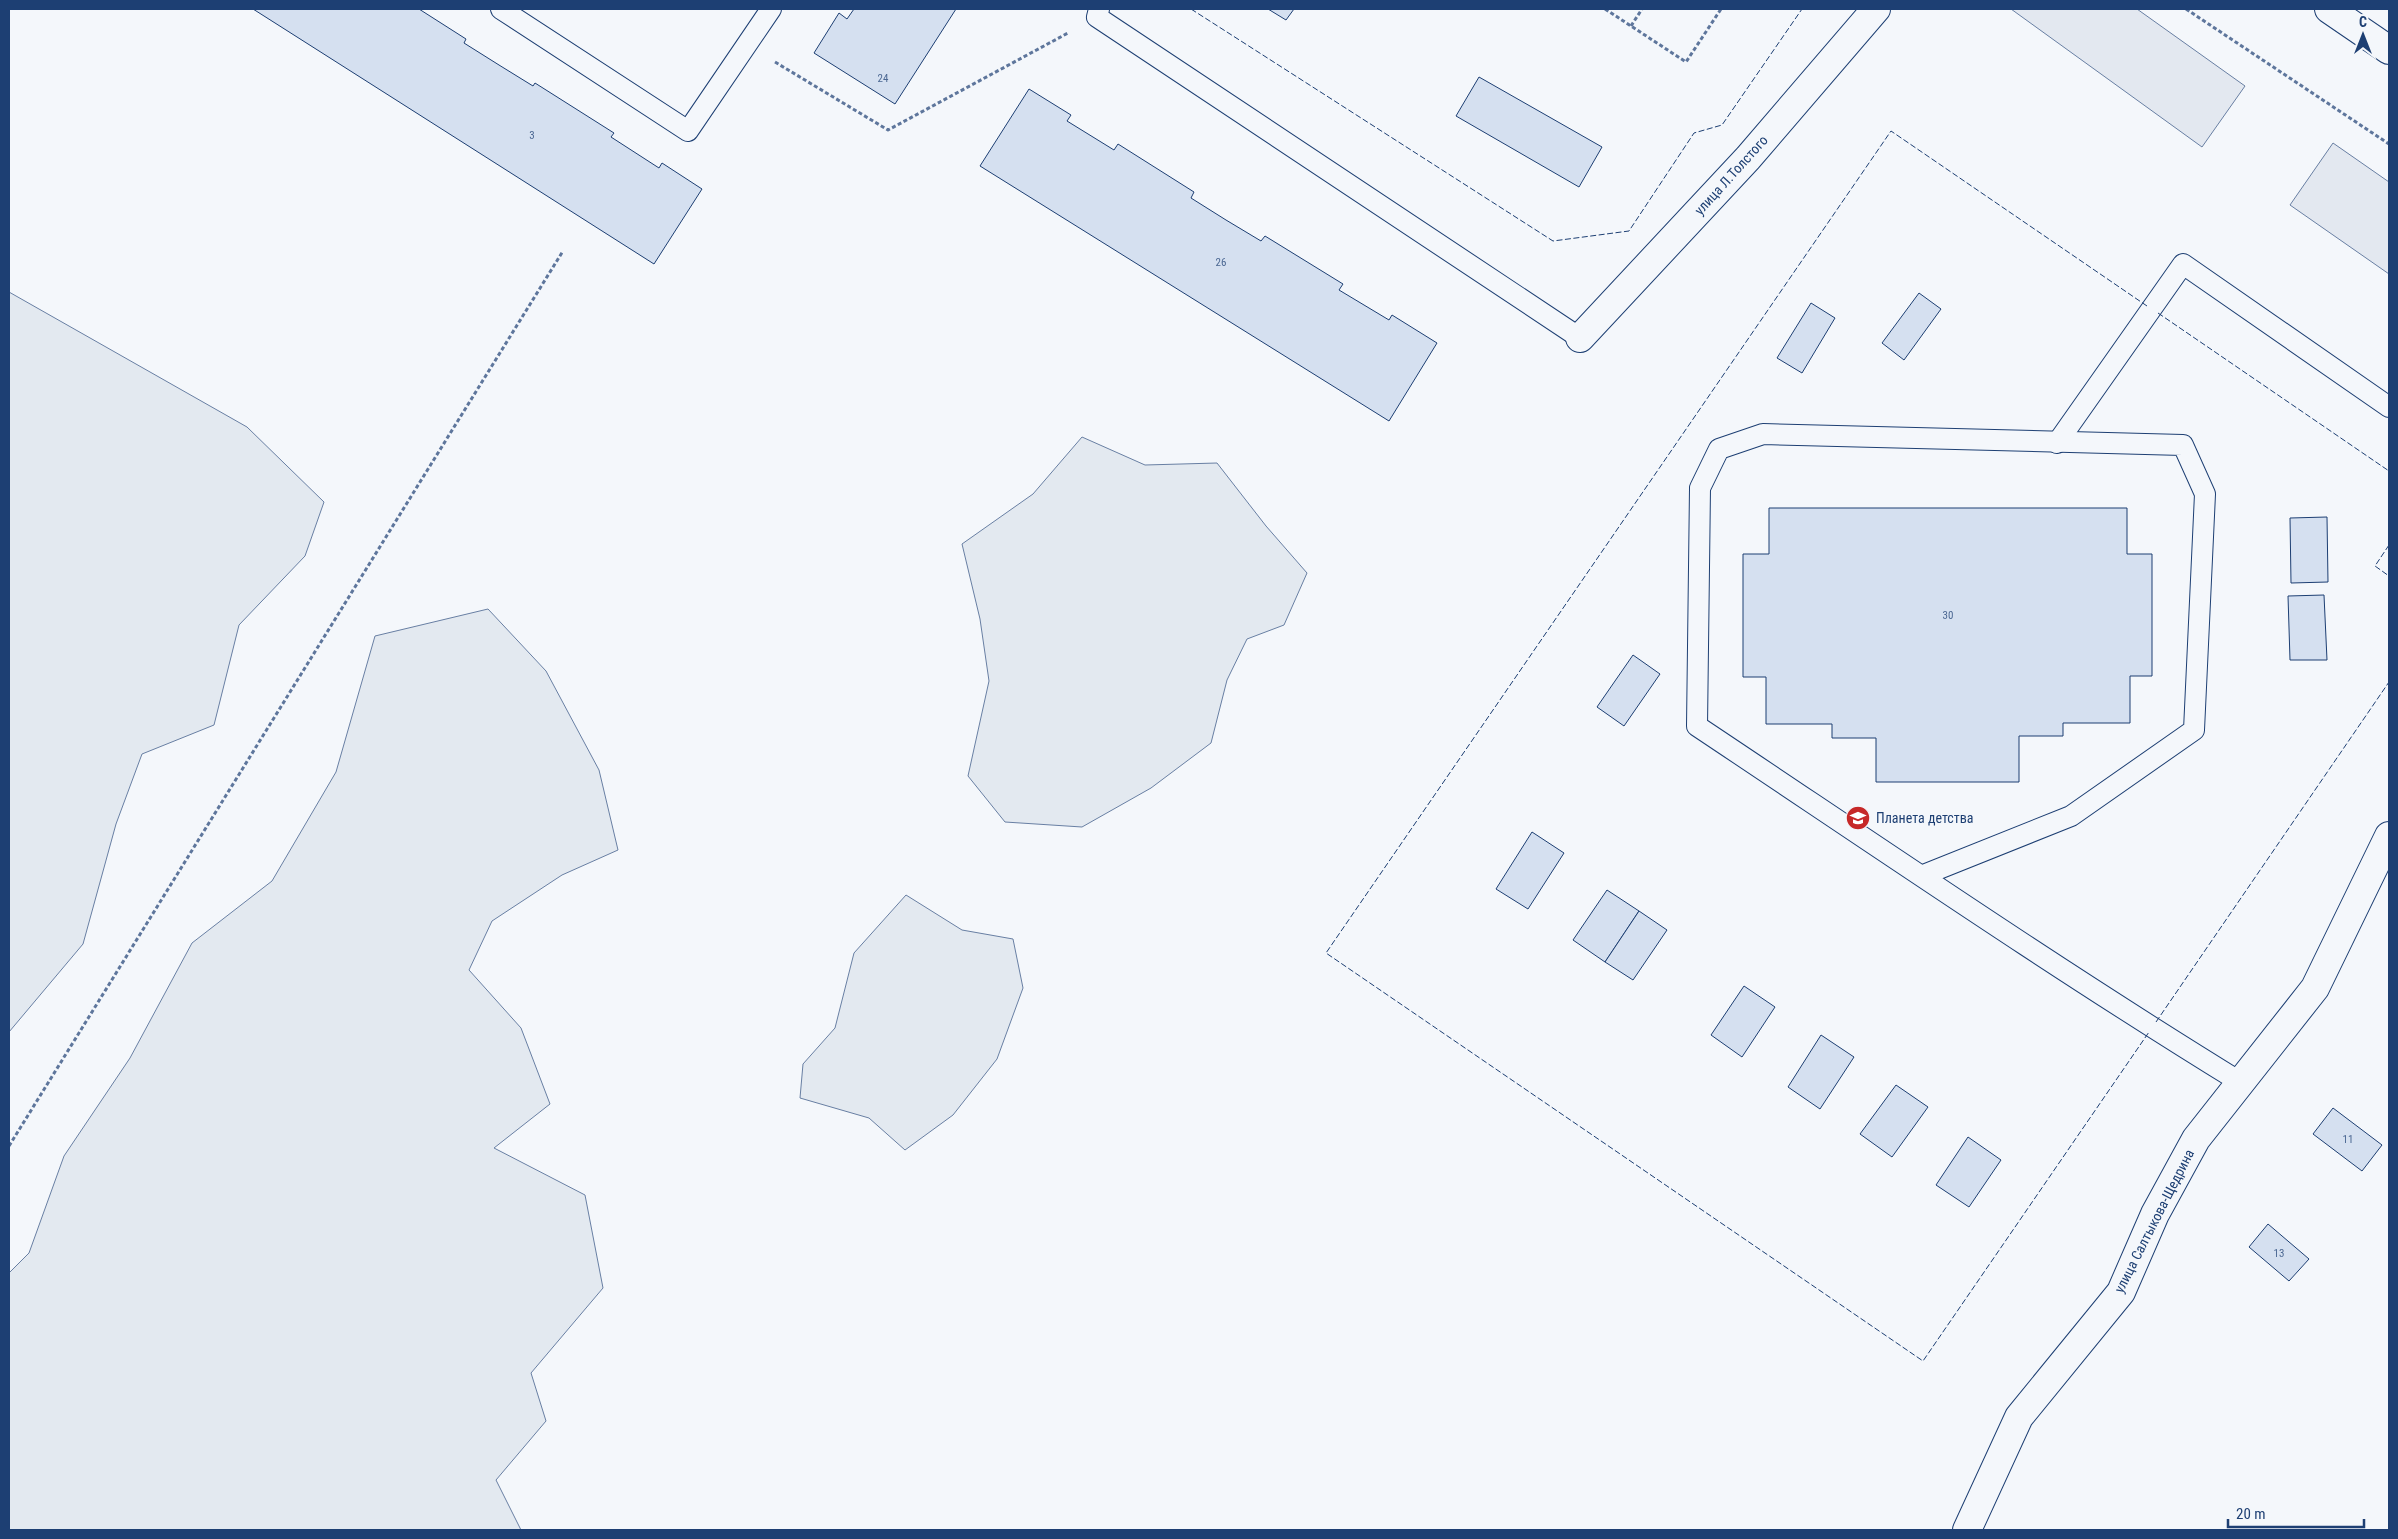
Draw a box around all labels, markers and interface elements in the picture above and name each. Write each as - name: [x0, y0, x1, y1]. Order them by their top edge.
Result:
- north arrow: [2338, 10, 2388, 60]
- text: С: [2359, 14, 2367, 30]
- house number: 24: [878, 72, 889, 85]
- house number: 3: [529, 129, 535, 142]
- street label: улица Л.Толстого: [1691, 132, 1771, 218]
- house number: 26: [1216, 256, 1226, 269]
- house number: 30: [1943, 609, 1953, 622]
- school or university icon: Планета детства: [1845, 805, 1871, 831]
- place label: Планета детства: [1876, 810, 1974, 826]
- house number: 11: [2343, 1133, 2353, 1146]
- street label: улица Салтыкова-Щедрина: [2111, 1147, 2197, 1295]
- house number: 13: [2274, 1247, 2284, 1260]
- scale bar: [2228, 1496, 2364, 1528]
- text: 20 m: [2236, 1505, 2266, 1523]

